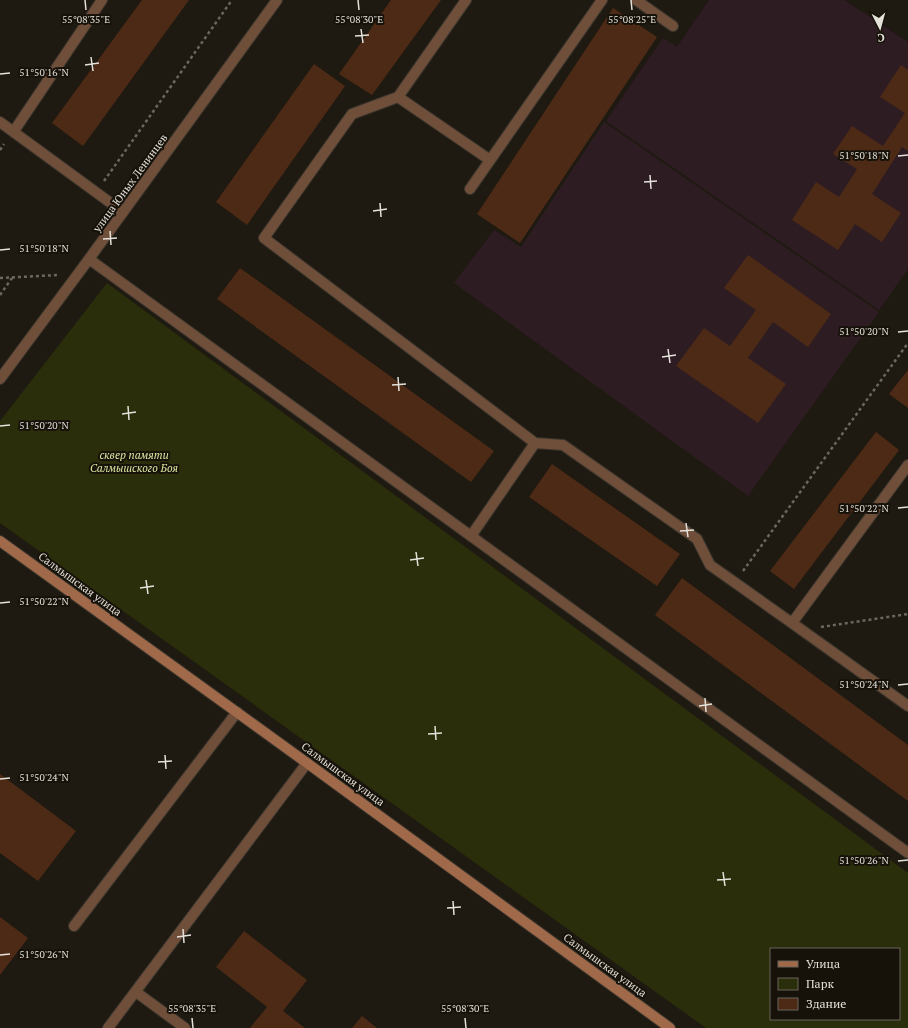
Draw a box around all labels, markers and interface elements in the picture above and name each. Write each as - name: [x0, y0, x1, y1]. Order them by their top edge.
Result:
- north arrow: [860, 8, 900, 48]
- text: 55°08'35"E: [62, 13, 110, 26]
- text: 55°08'30"E: [335, 13, 383, 26]
- text: 55°08'25"E: [608, 13, 656, 26]
- text: С: [877, 31, 885, 45]
- text: 51°50'16"N: [19, 66, 69, 79]
- street label: улица Юных Ленинцев: [89, 131, 170, 236]
- text: 51°50'18"N: [839, 149, 889, 162]
- text: 51°50'18"N: [19, 242, 69, 255]
- text: 51°50'20"N: [839, 325, 889, 338]
- text: 51°50'20"N: [19, 419, 69, 432]
- park label: сквер памяти Салмышского Боя: [90, 448, 178, 475]
- text: 51°50'22"N: [839, 502, 889, 515]
- street label: Салмышская улица: [36, 549, 125, 619]
- text: 51°50'22"N: [19, 595, 69, 608]
- text: 51°50'24"N: [839, 678, 889, 691]
- street label: Салмышская улица: [299, 739, 388, 809]
- text: 51°50'24"N: [19, 771, 69, 784]
- text: 51°50'26"N: [839, 854, 889, 867]
- street label: Салмышская улица: [561, 930, 650, 1000]
- text: 51°50'26"N: [19, 948, 69, 961]
- legend: [770, 948, 900, 1020]
- text: Улица: [806, 956, 840, 971]
- text: Парк: [806, 976, 834, 991]
- text: Здание: [806, 996, 846, 1011]
- text: 55°08'35"E: [168, 1002, 216, 1015]
- text: 55°08'30"E: [441, 1002, 489, 1015]

